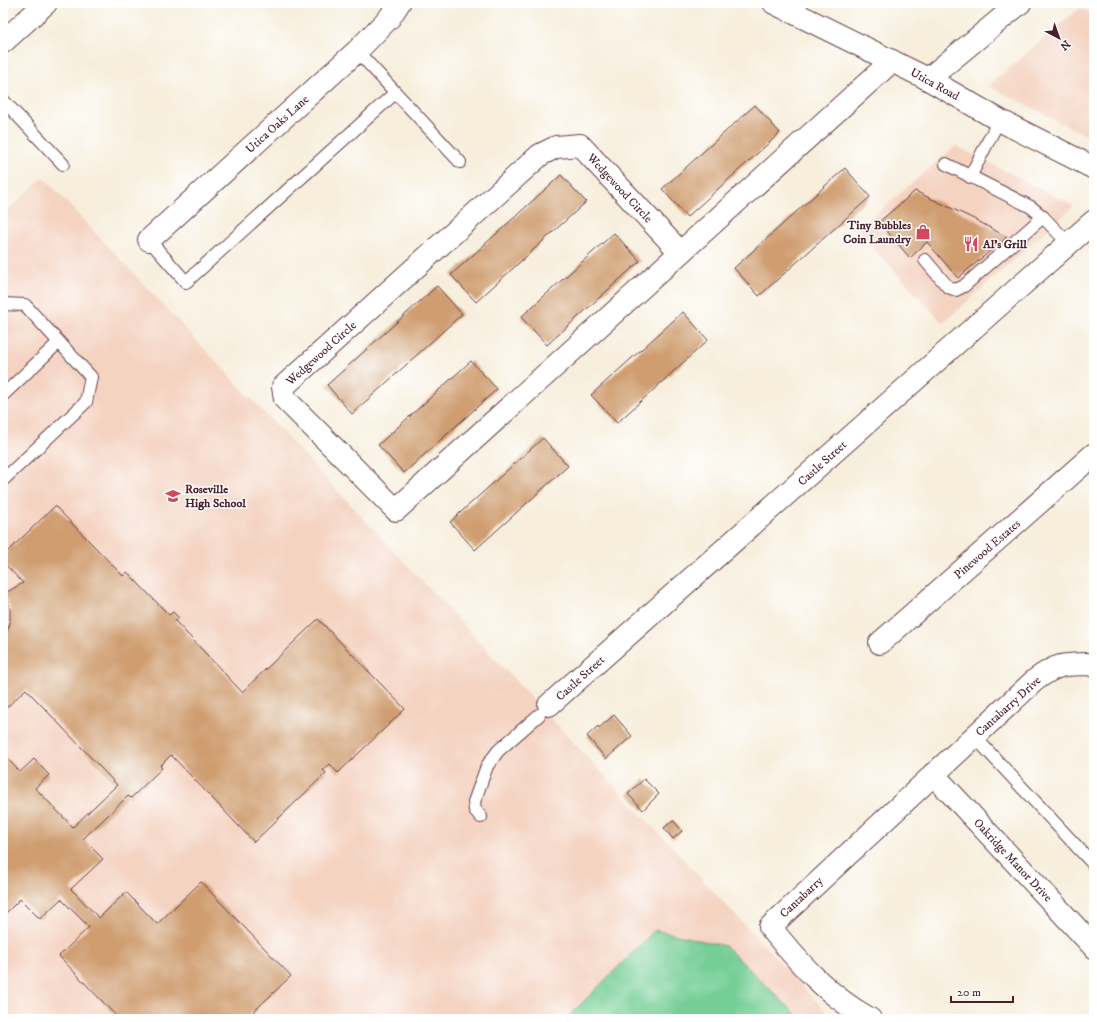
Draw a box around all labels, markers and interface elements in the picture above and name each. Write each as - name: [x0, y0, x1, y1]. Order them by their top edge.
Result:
- north arrow: [1039, 18, 1079, 58]
- text: N: [1057, 37, 1073, 53]
- street label: Utica Road: [908, 65, 962, 104]
- street label: Utica Oaks Lane: [243, 92, 312, 157]
- street label: Wedgewood Circle: [583, 150, 656, 226]
- place label: Tiny Bubbles Coin Laundry: [843, 218, 911, 247]
- shop icon: Tiny Bubbles Coin Laundry: [914, 223, 932, 241]
- restaurant icon: Al's Grill: [962, 235, 980, 253]
- place label: Al's Grill: [982, 237, 1027, 252]
- street label: Wedgewood Circle: [282, 318, 360, 389]
- street label: Castle Street: [795, 437, 850, 489]
- place label: Roseville High School: [185, 482, 246, 511]
- school or university icon: Roseville High School: [164, 487, 182, 505]
- street label: Pinewood Estates: [951, 516, 1024, 582]
- street label: Castle Street: [553, 652, 608, 704]
- street label: Cantabarry Drive: [973, 673, 1044, 740]
- street label: Oakridge Manor Drive: [970, 816, 1055, 905]
- street label: Cantabarry: [777, 873, 826, 921]
- scale bar: [951, 978, 1013, 1004]
- text: 20 m: [957, 985, 981, 1000]

